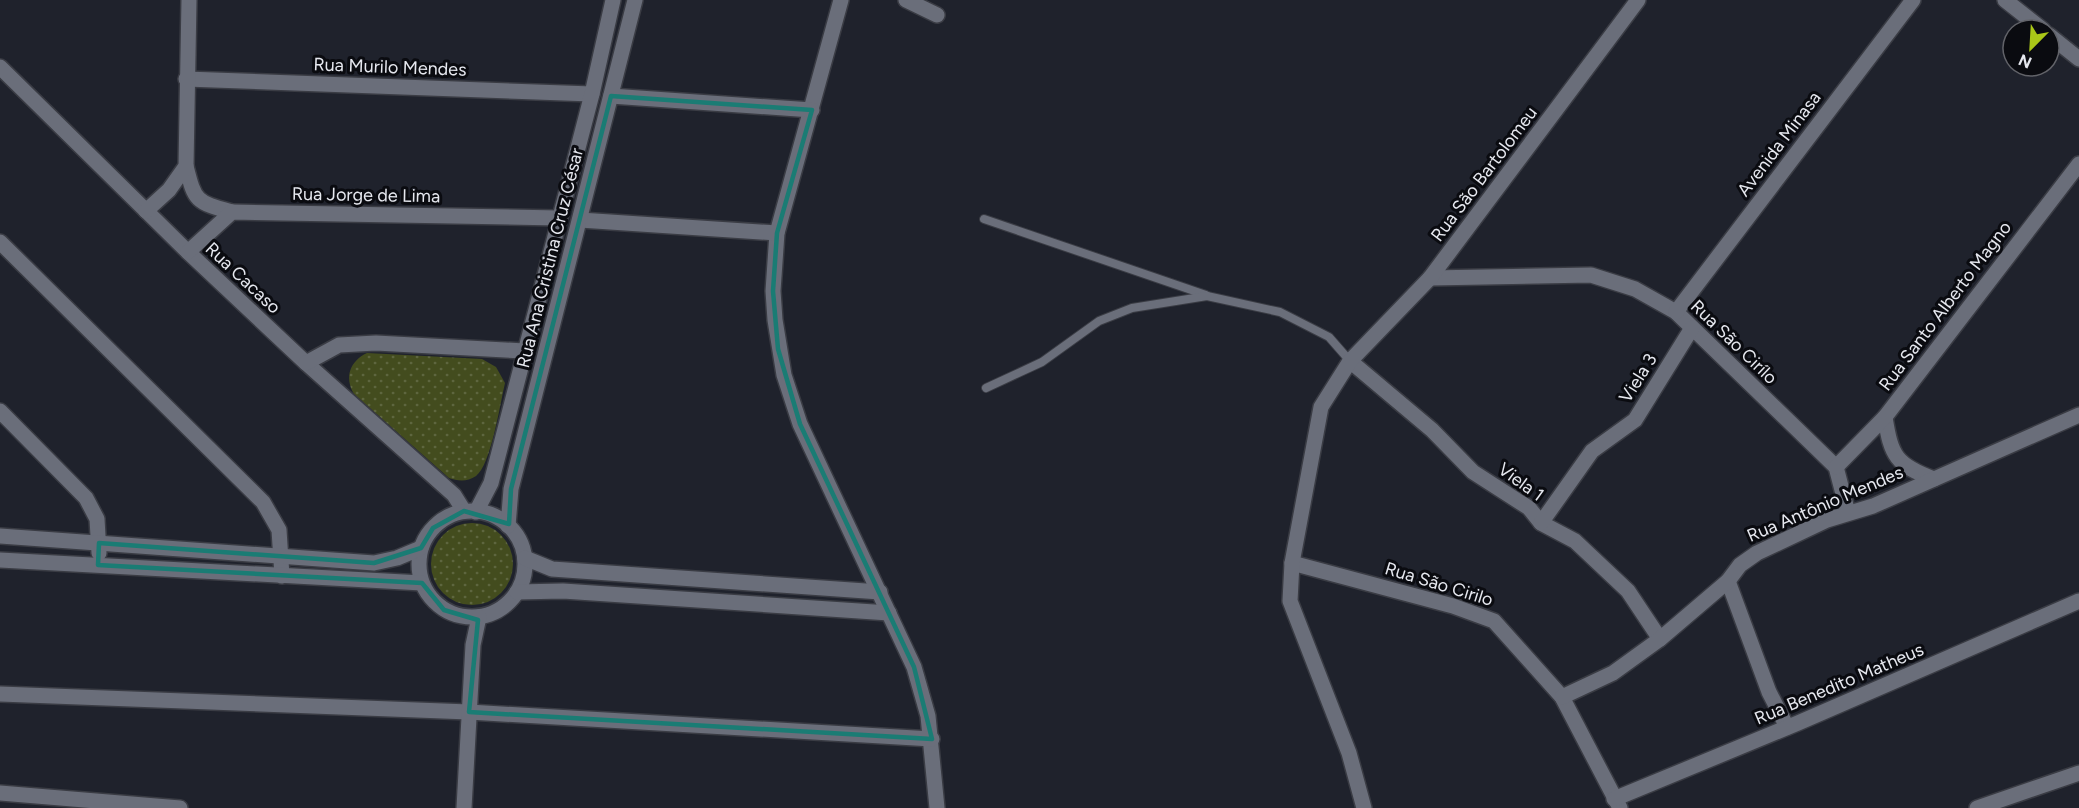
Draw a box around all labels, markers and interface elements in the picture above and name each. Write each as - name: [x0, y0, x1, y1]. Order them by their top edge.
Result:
- north arrow: [2001, 18, 2061, 78]
- text: N: [2016, 50, 2035, 72]
- street label: Rua Murilo Mendes: [313, 53, 467, 81]
- street label: Avenida Minasa: [1732, 87, 1826, 201]
- street label: Rua São Bartolomeu: [1426, 102, 1542, 246]
- street label: Rua Ana Cristina Cruz César: [512, 146, 588, 370]
- street label: Rua Jorge de Lima: [292, 183, 440, 207]
- street label: Rua Santo Alberto Magno: [1874, 217, 2016, 395]
- street label: Rua Cacaso: [201, 238, 285, 318]
- street label: Rua São Cirílo: [1686, 295, 1782, 389]
- street label: Viela 3: [1614, 349, 1662, 407]
- street label: Viela 1: [1494, 458, 1548, 506]
- street label: Rua Antônio Mendes: [1744, 461, 1906, 547]
- street label: Rua São Cirilo: [1382, 557, 1496, 611]
- street label: Rua Benedito Matheus: [1751, 638, 1927, 730]

